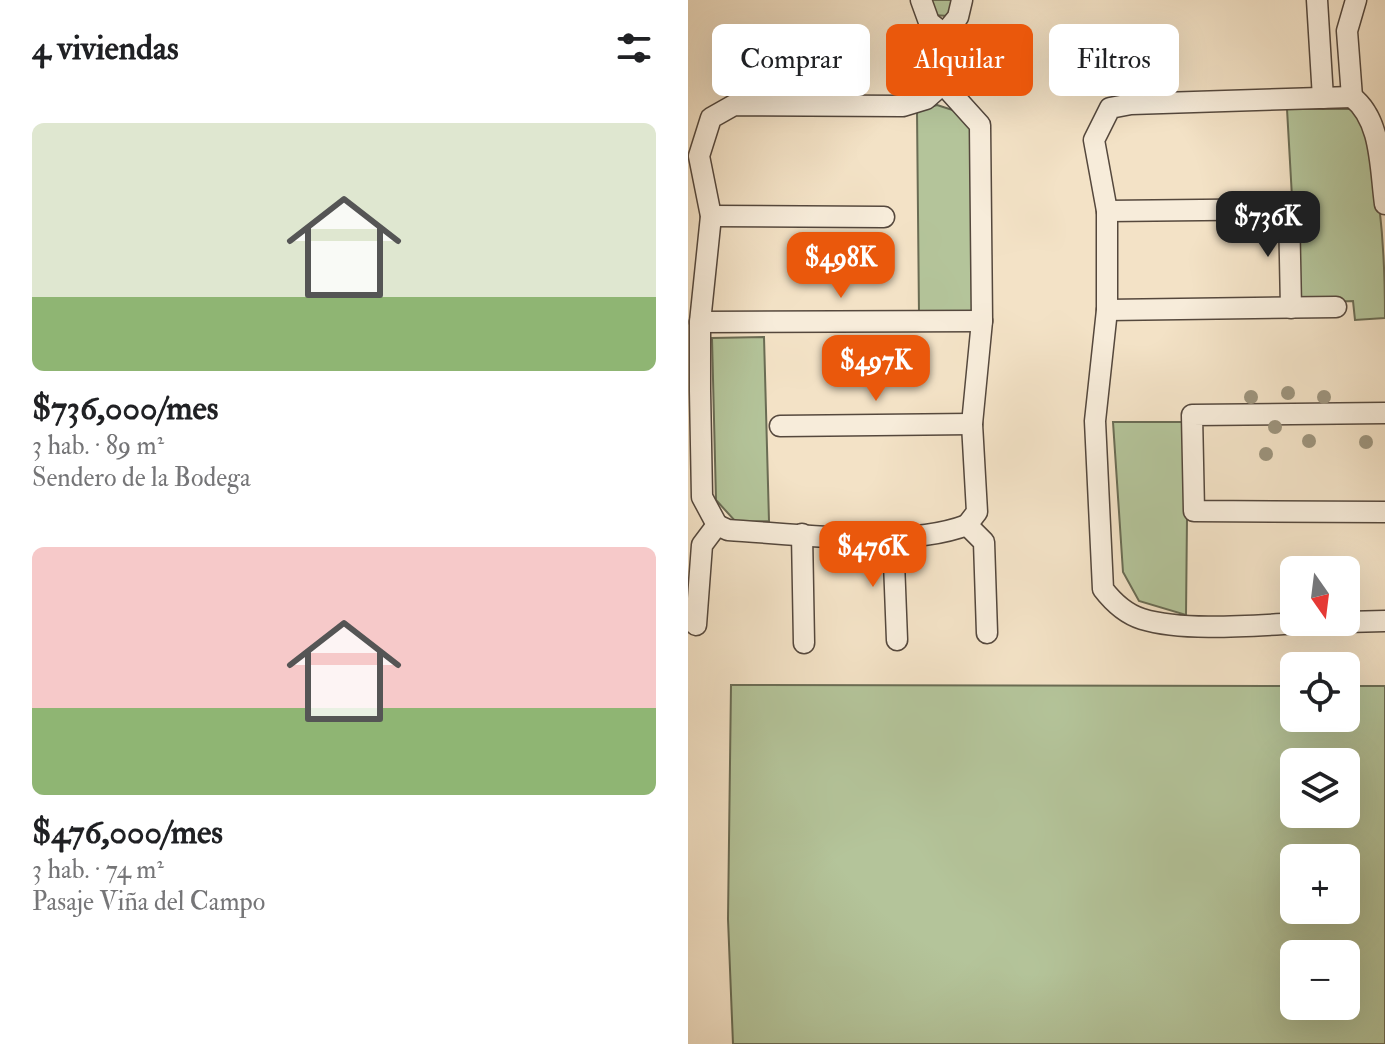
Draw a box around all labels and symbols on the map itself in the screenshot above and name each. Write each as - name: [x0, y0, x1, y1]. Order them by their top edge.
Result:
- pin: $736K: [1212, 191, 1324, 259]
- pin: $498K: [785, 232, 897, 300]
- pin: $497K: [820, 335, 932, 403]
- pin: $476K: [817, 521, 929, 589]
- north arrow: [1280, 556, 1360, 636]

